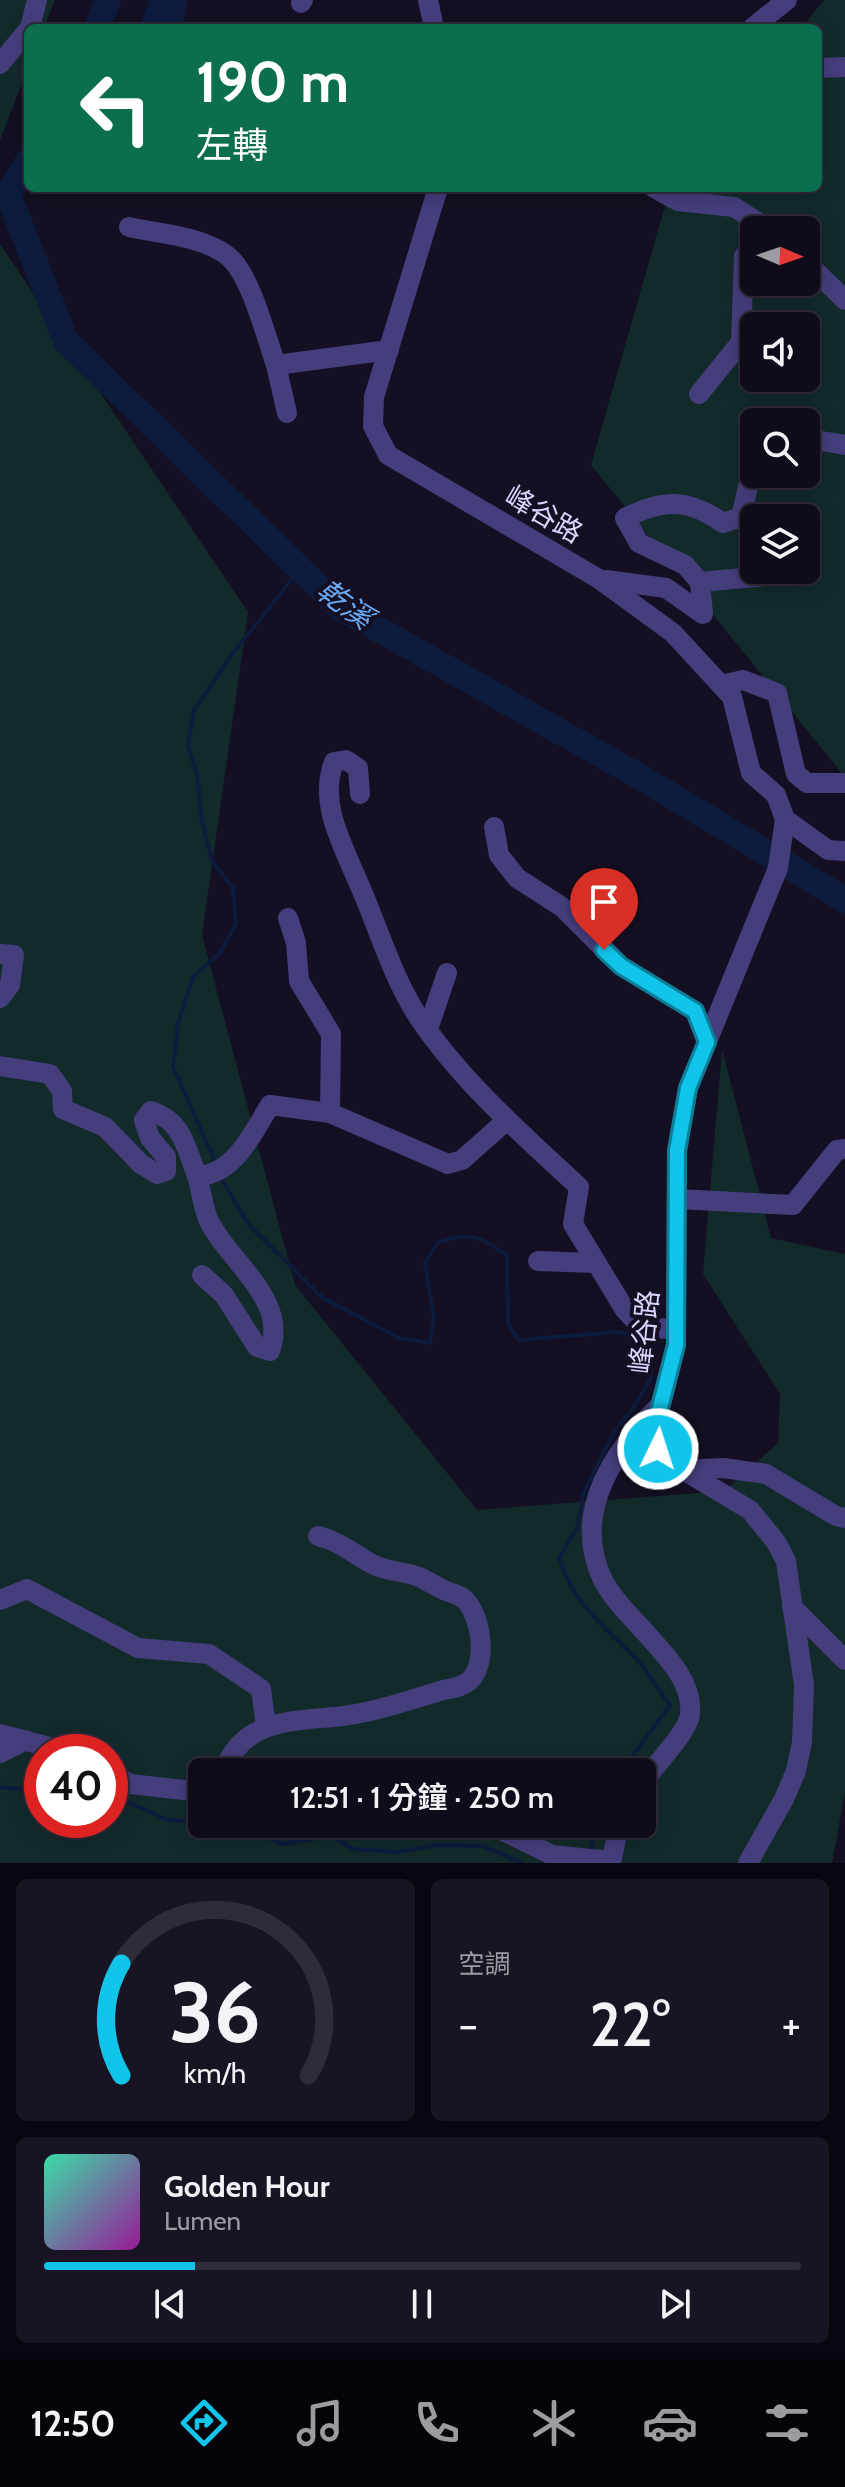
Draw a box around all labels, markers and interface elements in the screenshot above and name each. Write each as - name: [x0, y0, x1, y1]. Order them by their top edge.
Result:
- text: 190 m: [196, 48, 349, 116]
- icon: left: [64, 56, 168, 160]
- text: 左轉: [196, 123, 268, 167]
- north arrow: [740, 216, 820, 296]
- map controls: [740, 216, 820, 584]
- button: sound: [740, 312, 820, 392]
- button: search: [740, 408, 820, 488]
- street label: 峰谷路: [499, 478, 589, 550]
- button: layers: [740, 504, 820, 584]
- water label: 乾溪: [310, 571, 383, 639]
- pin: [570, 868, 638, 950]
- icon: arrive: [582, 880, 626, 924]
- street label: 峰谷路: [623, 1288, 665, 1376]
- position arrow: [616, 1407, 700, 1491]
- speed limit sign: 40: [24, 1734, 128, 1838]
- text: 12:51 · 1 分鐘 · 250 m: [290, 1779, 554, 1816]
- text: 空調: [459, 1948, 511, 1980]
- text: 36: [169, 1962, 261, 2063]
- text: 22°: [589, 1988, 670, 2061]
- text: −: [459, 1998, 478, 2051]
- text: +: [782, 1998, 801, 2051]
- text: km/h: [184, 2055, 247, 2090]
- text: Golden Hour: [164, 2168, 330, 2205]
- text: Lumen: [164, 2205, 241, 2237]
- icon: previous: [148, 2282, 192, 2326]
- icon: pause: [400, 2282, 444, 2326]
- icon: next: [653, 2282, 697, 2326]
- icon: directions: [176, 2395, 232, 2451]
- icon: music: [292, 2395, 348, 2451]
- icon: phone: [409, 2395, 465, 2451]
- icon: climate: [526, 2395, 582, 2451]
- icon: car: [642, 2395, 698, 2451]
- icon: filters: [759, 2395, 815, 2451]
- text: 12:50: [30, 2401, 115, 2445]

